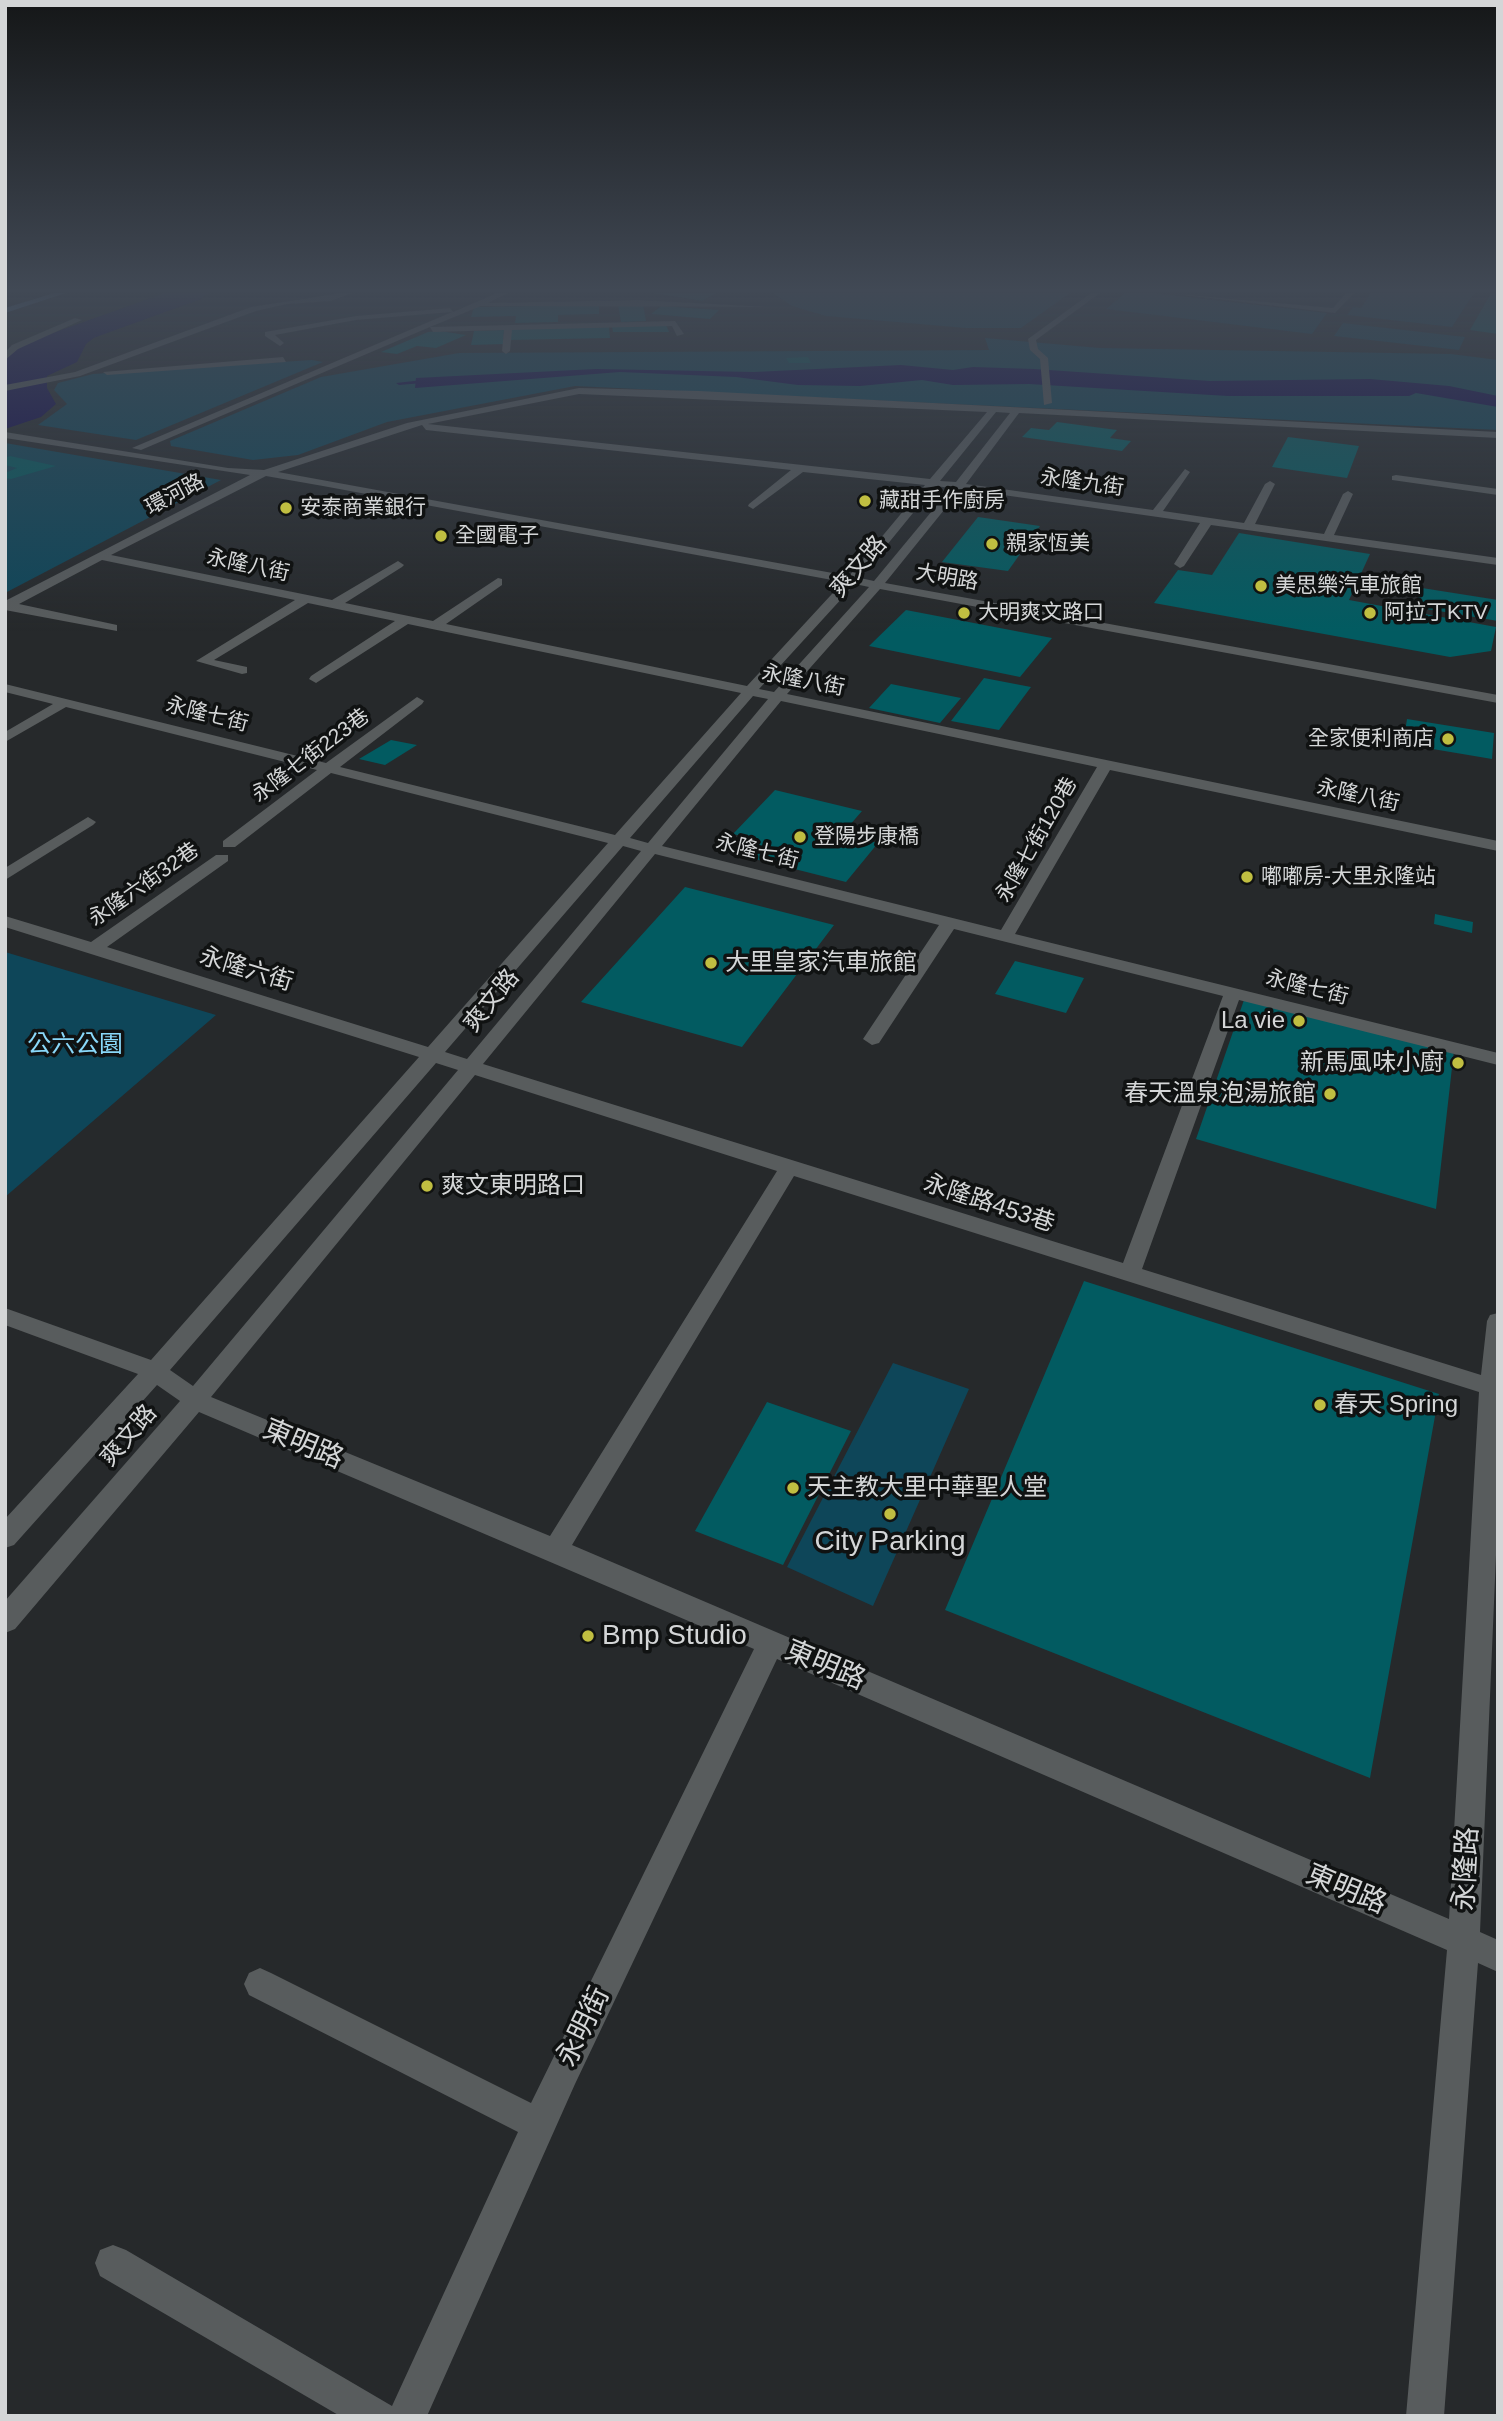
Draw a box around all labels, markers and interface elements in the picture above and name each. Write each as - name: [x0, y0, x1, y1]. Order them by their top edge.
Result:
- street label: 永隆九街: [1039, 465, 1125, 501]
- street label: 環河路: [141, 469, 209, 521]
- place label: 藏甜手作廚房: [879, 488, 1005, 514]
- marker: 藏甜手作廚房: [857, 493, 873, 509]
- place label: 安泰商業銀行: [300, 495, 426, 521]
- marker: 安泰商業銀行: [278, 500, 294, 516]
- place label: 全國電子: [455, 523, 539, 549]
- marker: 全國電子: [433, 528, 449, 544]
- street label: 爽文路: [825, 530, 893, 604]
- place label: 親家恆美: [1006, 531, 1090, 557]
- marker: 親家恆美: [984, 536, 1000, 552]
- street label: 永隆八街: [204, 545, 292, 587]
- street label: 大明路: [914, 560, 980, 596]
- place label: 美思樂汽車旅館: [1275, 573, 1422, 599]
- marker: 美思樂汽車旅館: [1253, 578, 1269, 594]
- place label: 大明爽文路口: [978, 600, 1104, 626]
- place label: 阿拉丁KTV: [1384, 600, 1488, 626]
- marker: 大明爽文路口: [956, 605, 972, 621]
- marker: 阿拉丁KTV: [1362, 605, 1378, 621]
- street label: 永隆八街: [759, 661, 847, 701]
- street label: 永隆七街: [163, 693, 251, 737]
- street label: 永隆七街223巷: [247, 704, 375, 808]
- place label: 全家便利商店: [1308, 726, 1434, 752]
- marker: 全家便利商店: [1440, 731, 1456, 747]
- street label: 永隆七街120巷: [991, 773, 1083, 907]
- street label: 永隆八街: [1314, 775, 1402, 817]
- place label: 登陽步康橋: [814, 824, 919, 850]
- marker: 登陽步康橋: [792, 829, 808, 845]
- street label: 永隆七街: [713, 830, 801, 874]
- street label: 永隆六街32巷: [84, 838, 204, 932]
- place label: 嘟嘟房-大里永隆站: [1261, 864, 1436, 890]
- marker: 嘟嘟房-大里永隆站: [1239, 869, 1255, 885]
- street label: 永隆六街: [196, 942, 296, 998]
- place label: 大里皇家汽車旅館: [725, 949, 917, 977]
- marker: 大里皇家汽車旅館: [703, 955, 719, 971]
- street label: 爽文路: [458, 964, 526, 1038]
- street label: 永隆七街: [1263, 966, 1351, 1010]
- place label: La vie: [1221, 1007, 1285, 1035]
- marker: La vie: [1291, 1013, 1307, 1029]
- park label: 公六公園: [27, 1031, 123, 1059]
- place label: 新馬風味小廚: [1300, 1049, 1444, 1077]
- marker: 新馬風味小廚: [1450, 1055, 1466, 1071]
- place label: 春天溫泉泡湯旅館: [1124, 1080, 1316, 1108]
- marker: 春天溫泉泡湯旅館: [1322, 1086, 1338, 1102]
- street label: 永隆路453巷: [920, 1169, 1058, 1239]
- place label: 爽文東明路口: [441, 1172, 585, 1200]
- marker: 爽文東明路口: [419, 1178, 435, 1194]
- place label: 春天 Spring: [1334, 1391, 1458, 1419]
- marker: 春天 Spring: [1312, 1397, 1328, 1413]
- street label: 爽文路: [95, 1399, 163, 1473]
- street label: 東明路: [258, 1413, 348, 1477]
- place label: 天主教大里中華聖人堂: [807, 1474, 1047, 1502]
- marker: 天主教大里中華聖人堂: [785, 1480, 801, 1496]
- marker: City Parking: [882, 1506, 898, 1522]
- place label: City Parking: [815, 1525, 965, 1559]
- place label: Bmp Studio: [602, 1619, 747, 1653]
- marker: Bmp Studio: [580, 1628, 596, 1644]
- street label: 東明路: [780, 1634, 870, 1698]
- street label: 永隆路: [1448, 1826, 1486, 1912]
- street label: 東明路: [1301, 1858, 1391, 1922]
- street label: 永明街: [550, 1982, 618, 2072]

